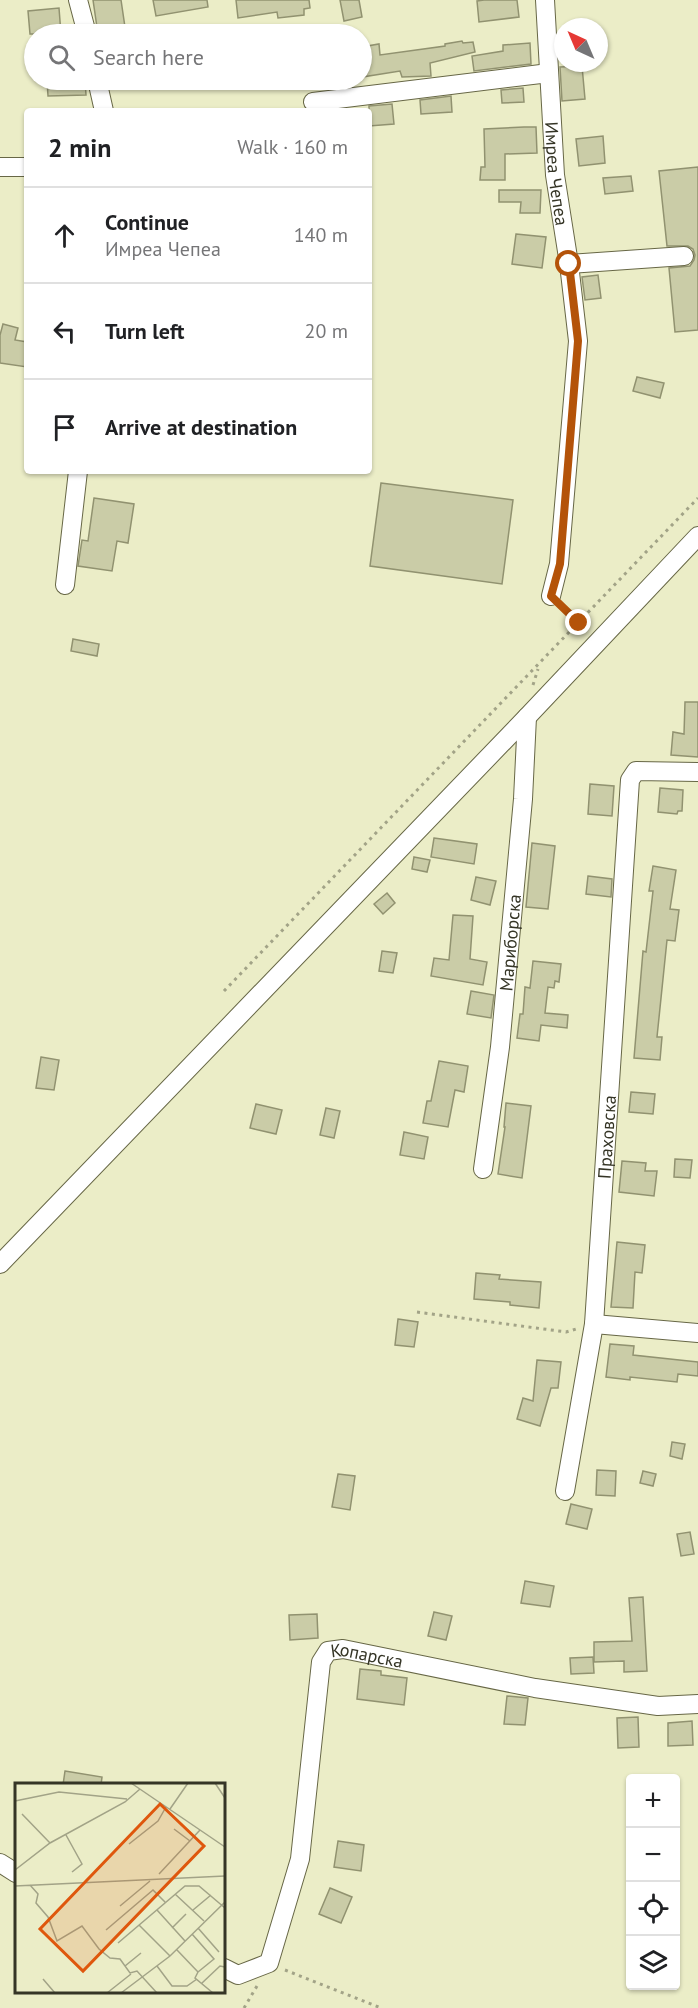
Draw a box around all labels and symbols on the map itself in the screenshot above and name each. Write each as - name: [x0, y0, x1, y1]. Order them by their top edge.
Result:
- north arrow: [554, 18, 608, 72]
- street label: Имреа Чепеа: [540, 121, 574, 227]
- route start: [555, 250, 581, 276]
- route end: [565, 609, 591, 635]
- street label: Мариборска: [494, 893, 526, 992]
- street label: Праховска: [592, 1094, 621, 1179]
- street label: Копарска: [329, 1637, 405, 1672]
- inset map: [15, 1783, 225, 1993]

